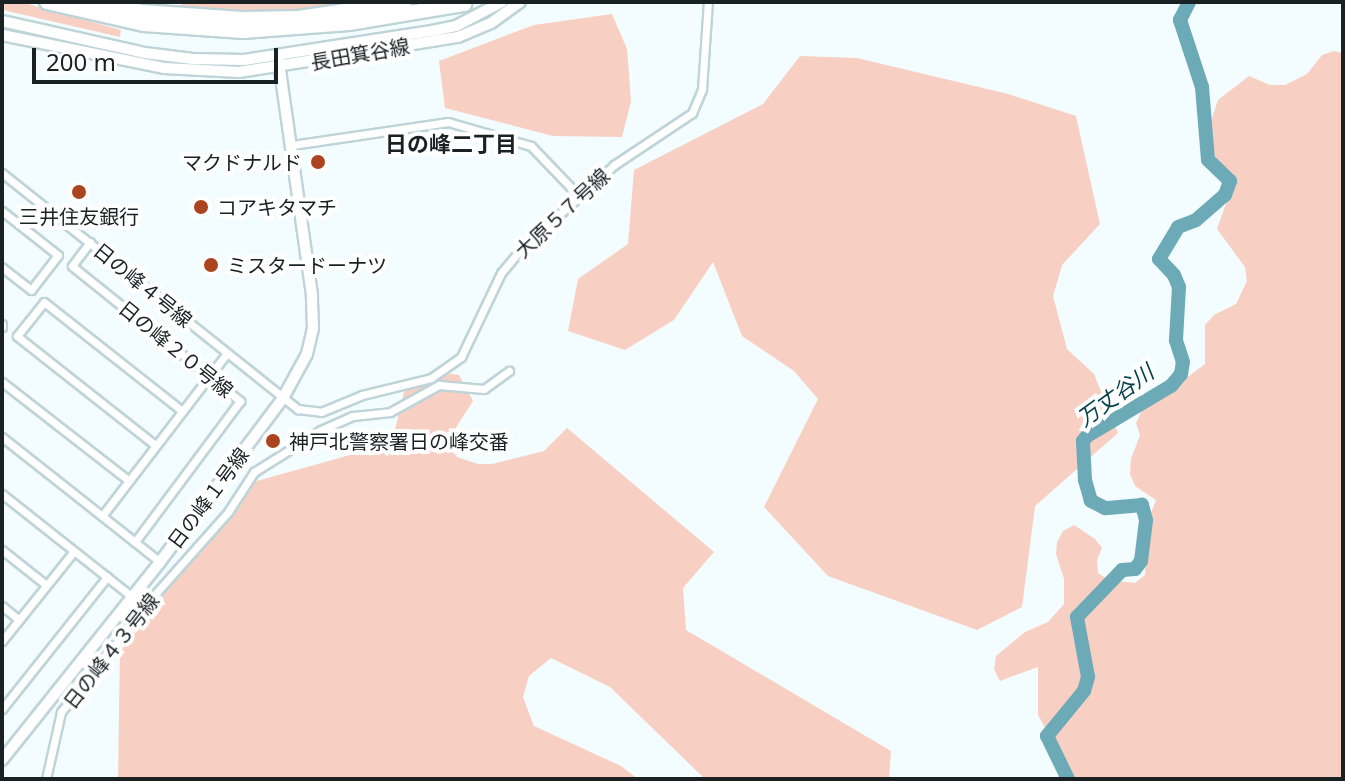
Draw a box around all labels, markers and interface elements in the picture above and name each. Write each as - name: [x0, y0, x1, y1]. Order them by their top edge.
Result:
- scale bar: [36, 32, 282, 82]
- street label: 長田箕谷線: [309, 33, 411, 75]
- text: 200 m: [46, 45, 116, 78]
- district label: 日の峰二丁目: [385, 131, 517, 157]
- place label: マクドナルド: [182, 150, 302, 174]
- marker: マクドナルド: [309, 153, 327, 171]
- street label: 大原５７号線: [510, 163, 614, 263]
- marker: 三井住友銀行: [70, 183, 88, 201]
- place label: コアキタマチ: [217, 195, 337, 219]
- marker: コアキタマチ: [192, 198, 210, 216]
- place label: 三井住友銀行: [19, 204, 139, 228]
- street label: 日の峰４号線: [89, 238, 197, 332]
- place label: ミスタードーナツ: [227, 253, 387, 277]
- marker: ミスタードーナツ: [202, 256, 220, 274]
- street label: 日の峰２０号線: [114, 296, 238, 402]
- water label: 万丈谷川: [1072, 358, 1158, 432]
- place label: 神戸北警察署日の峰交番: [289, 429, 509, 453]
- marker: 神戸北警察署日の峰交番: [264, 432, 282, 450]
- street label: 日の峰１号線: [162, 443, 254, 553]
- street label: 日の峰４３号線: [58, 588, 164, 714]

